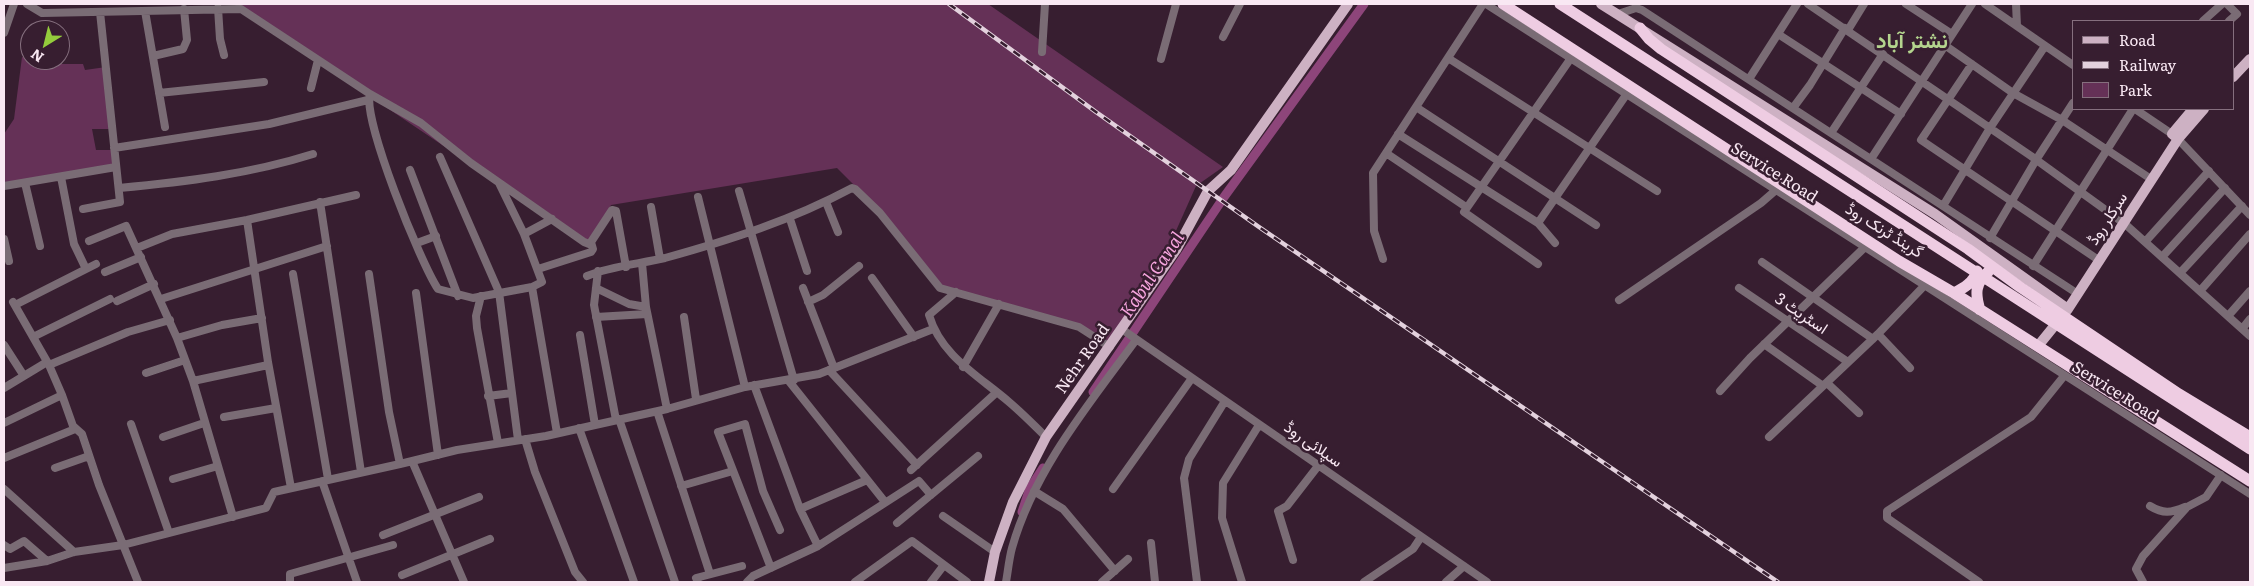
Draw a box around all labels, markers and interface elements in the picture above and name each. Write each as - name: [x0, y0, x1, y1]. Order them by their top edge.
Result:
- north arrow: [20, 20, 70, 70]
- legend: [2072, 20, 2234, 110]
- text: Road: [2119, 28, 2155, 51]
- district label: نشتر آباد: [1876, 29, 1948, 55]
- text: N: [26, 45, 47, 68]
- text: Railway: [2119, 53, 2176, 76]
- text: Park: [2119, 78, 2152, 101]
- street label: Service Road: [1727, 139, 1821, 207]
- street label: سرکلر روڈ: [2084, 189, 2132, 249]
- street label: گرینڈ ٹرنک روڈ: [1842, 200, 1926, 262]
- water label: Kabul Canal: [1117, 228, 1189, 322]
- street label: اسٹریٹ 3: [1771, 289, 1831, 339]
- street label: Nehr Road: [1052, 320, 1114, 398]
- street label: Service Road: [2068, 358, 2162, 426]
- street label: سپلائی روڈ: [1280, 418, 1346, 472]

